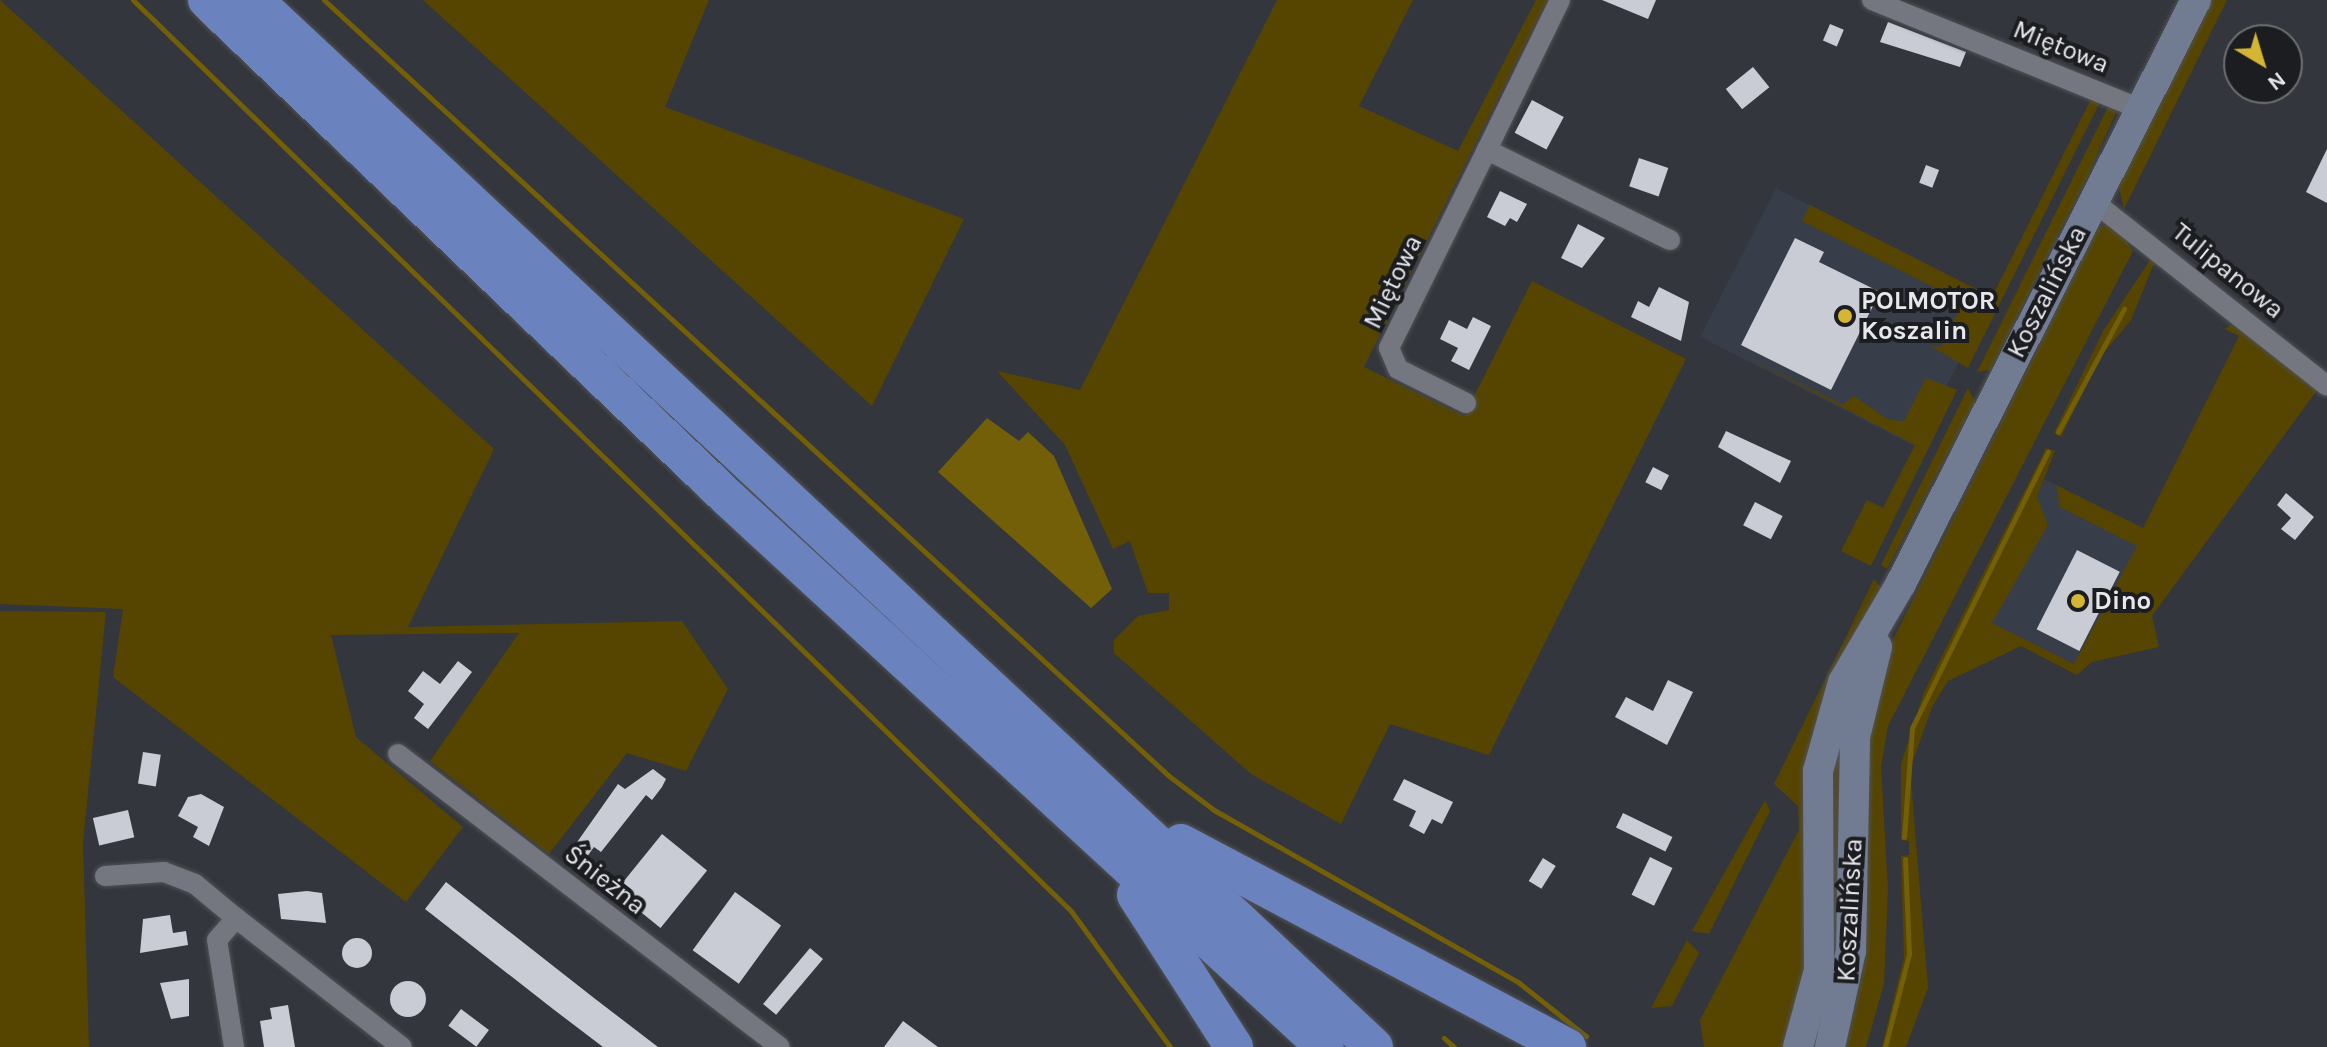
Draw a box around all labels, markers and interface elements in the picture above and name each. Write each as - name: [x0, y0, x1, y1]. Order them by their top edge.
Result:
- street label: Miętowa: [2009, 14, 2113, 80]
- north arrow: [2223, 24, 2303, 104]
- text: N: [2262, 66, 2291, 96]
- street label: Tulipanowa: [2166, 217, 2290, 325]
- street label: Koszalińska: [2000, 221, 2094, 363]
- street label: Miętowa: [1357, 230, 1429, 334]
- place label: POLMOTOR Koszalin: [1861, 285, 1995, 346]
- marker: POLMOTOR Koszalin: [1836, 307, 1854, 325]
- place label: Dino: [2094, 585, 2151, 617]
- marker: Dino: [2069, 592, 2087, 610]
- street label: Koszalińska: [1831, 837, 1869, 983]
- street label: Śnieżna: [558, 839, 652, 921]

